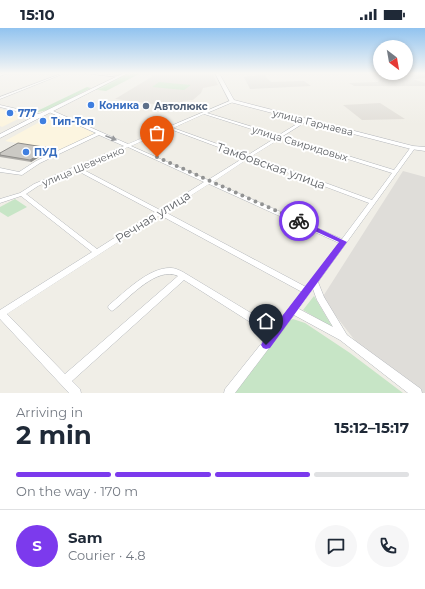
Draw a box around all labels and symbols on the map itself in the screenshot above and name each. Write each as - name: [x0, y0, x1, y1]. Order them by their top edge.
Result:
- north arrow: [373, 40, 413, 80]
- place label: Коника: [99, 99, 139, 112]
- marker: Коника: [86, 100, 96, 110]
- place label: Автолюкс: [154, 100, 208, 113]
- marker: Автолюкс: [141, 101, 151, 111]
- street label: улица Гарнаева: [270, 106, 355, 139]
- place label: 777: [18, 107, 37, 120]
- marker: 777: [5, 108, 15, 118]
- place label: Тип-Топ: [51, 115, 94, 128]
- marker: Тип-Топ: [38, 116, 48, 126]
- pin: [140, 116, 174, 157]
- street label: улица Свиридовых: [249, 122, 350, 164]
- one-way arrow: [106, 136, 118, 142]
- street label: Тамбовская улица: [215, 139, 328, 192]
- street label: улица Шевченко: [39, 143, 126, 190]
- place label: ПУД: [34, 146, 58, 159]
- marker: ПУД: [21, 147, 31, 157]
- street label: Речная улица: [112, 187, 193, 246]
- courier: [279, 201, 319, 241]
- pin: [249, 304, 283, 345]

